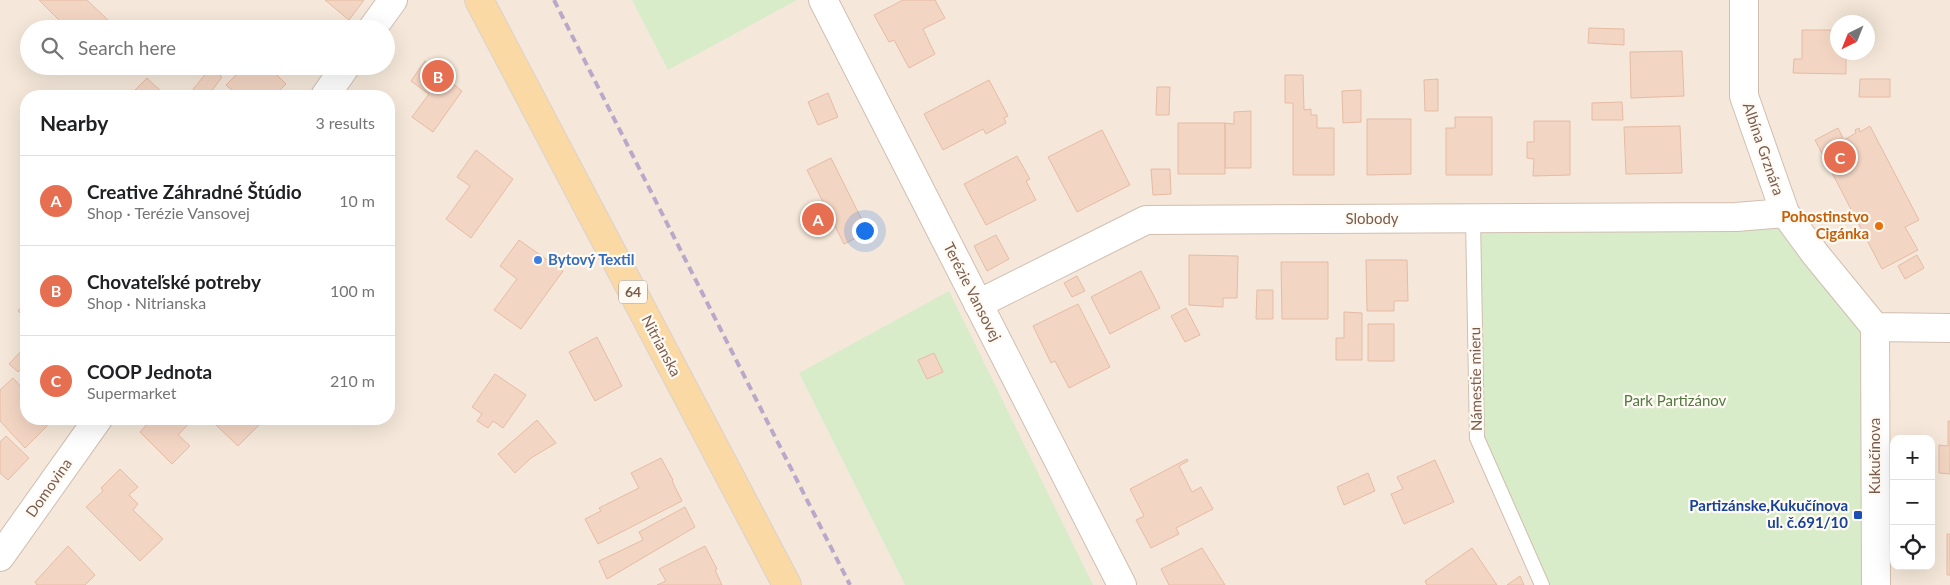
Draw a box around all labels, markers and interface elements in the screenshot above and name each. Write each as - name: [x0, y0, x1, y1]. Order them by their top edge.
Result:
- north arrow: [1830, 15, 1875, 60]
- search box: [20, 20, 395, 75]
- icon: search: [38, 34, 66, 62]
- text: Search here: [78, 36, 176, 59]
- pin: B: [422, 57, 454, 95]
- street label: Albína Grznára: [1740, 100, 1788, 197]
- text: Nearby: [40, 110, 108, 135]
- text: 3 results: [315, 113, 375, 132]
- pin: C: [1824, 138, 1856, 176]
- text: Creative Záhradné Štúdio: [87, 180, 302, 203]
- text: A: [50, 191, 62, 210]
- text: 10 m: [339, 191, 375, 210]
- pin: A: [802, 200, 834, 238]
- text: Shop · Terézie Vansovej: [87, 203, 250, 222]
- place label: Pohostinstvo Cigánka: [1781, 207, 1869, 242]
- street label: Slobody: [1345, 209, 1399, 227]
- your location: [852, 218, 878, 244]
- marker: Pohostinstvo Cigánka: [1873, 220, 1885, 232]
- street label: Terézie Vansovej: [940, 239, 1006, 344]
- place label: Bytový Textil: [548, 250, 634, 268]
- marker: Bytový Textil: [532, 254, 544, 266]
- text: Chovateľské potreby: [87, 270, 261, 293]
- road number: 64: [619, 280, 647, 304]
- text: B: [51, 281, 61, 300]
- text: 100 m: [330, 281, 375, 300]
- text: Shop · Nitrianska: [87, 293, 206, 312]
- street label: Nitrianska: [638, 312, 686, 379]
- street label: Námestie mieru: [1465, 327, 1485, 431]
- text: COOP Jednota: [87, 360, 212, 383]
- text: C: [51, 371, 61, 390]
- text: 210 m: [330, 371, 375, 390]
- text: Supermarket: [87, 383, 176, 402]
- park label: Park Partizánov: [1624, 391, 1727, 409]
- street label: Kukučínova: [1865, 418, 1883, 494]
- map controls: [1890, 435, 1935, 570]
- button: +: [1890, 435, 1935, 480]
- street label: Domovina: [21, 455, 75, 520]
- button: −: [1890, 480, 1935, 525]
- place label: Partizánske,Kukučínova ul. č.691/10: [1689, 496, 1848, 531]
- marker: Partizánske,Kukučínova ul. č.691/10: [1852, 509, 1864, 521]
- button: locate: [1890, 525, 1935, 570]

